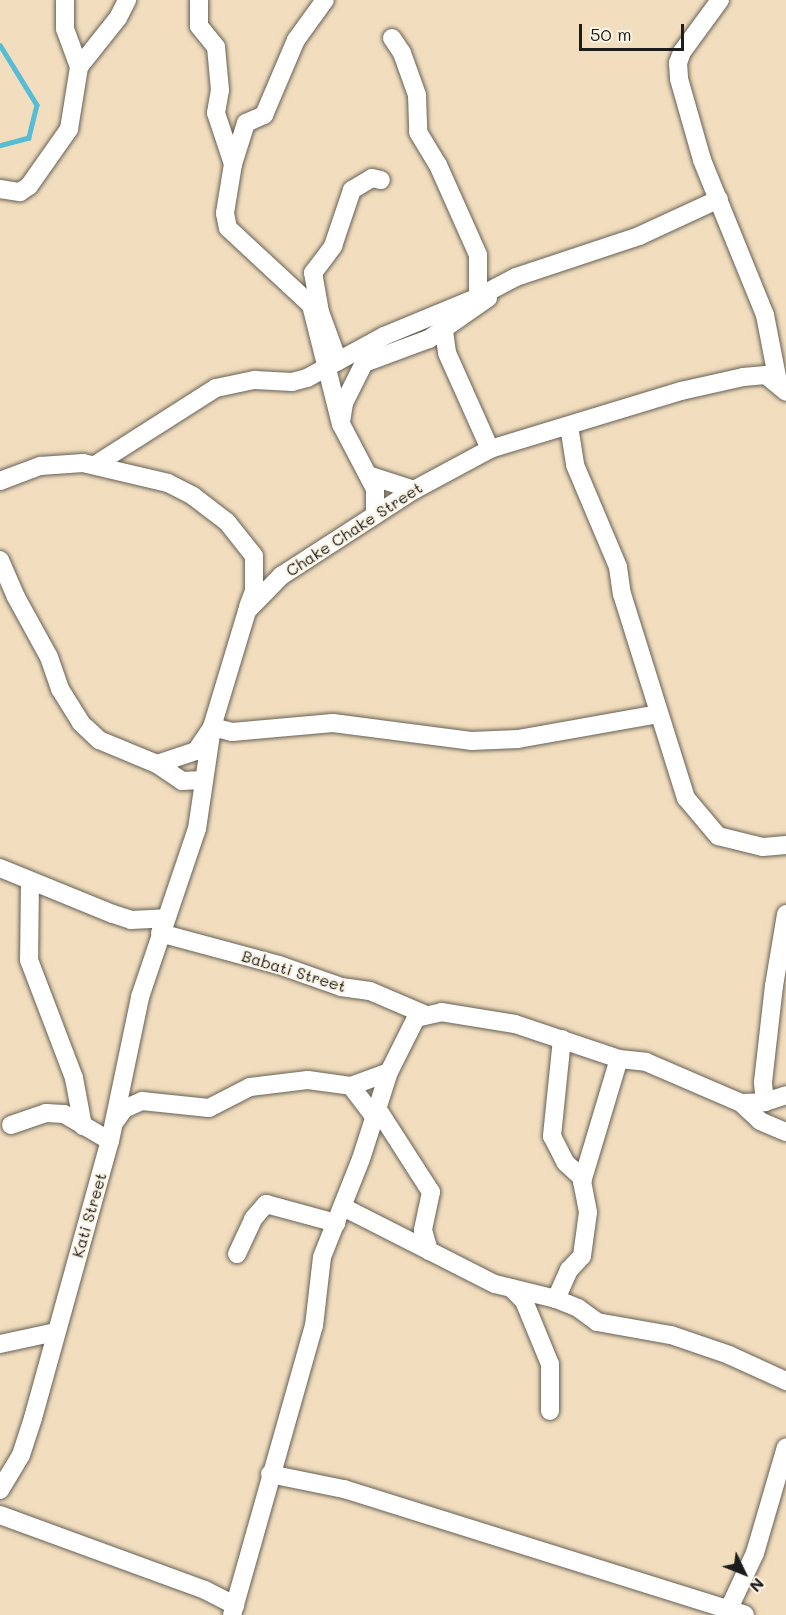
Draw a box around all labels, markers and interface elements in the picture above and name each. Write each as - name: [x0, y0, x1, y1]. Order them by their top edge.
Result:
- scale bar: [582, 12, 687, 50]
- text: 50 m: [590, 22, 632, 46]
- street label: Chake Chake Street: [282, 478, 426, 580]
- street label: Babati Street: [240, 946, 348, 996]
- street label: Kati Street: [68, 1170, 110, 1260]
- north arrow: [714, 1543, 774, 1603]
- text: N: [746, 1574, 769, 1597]

